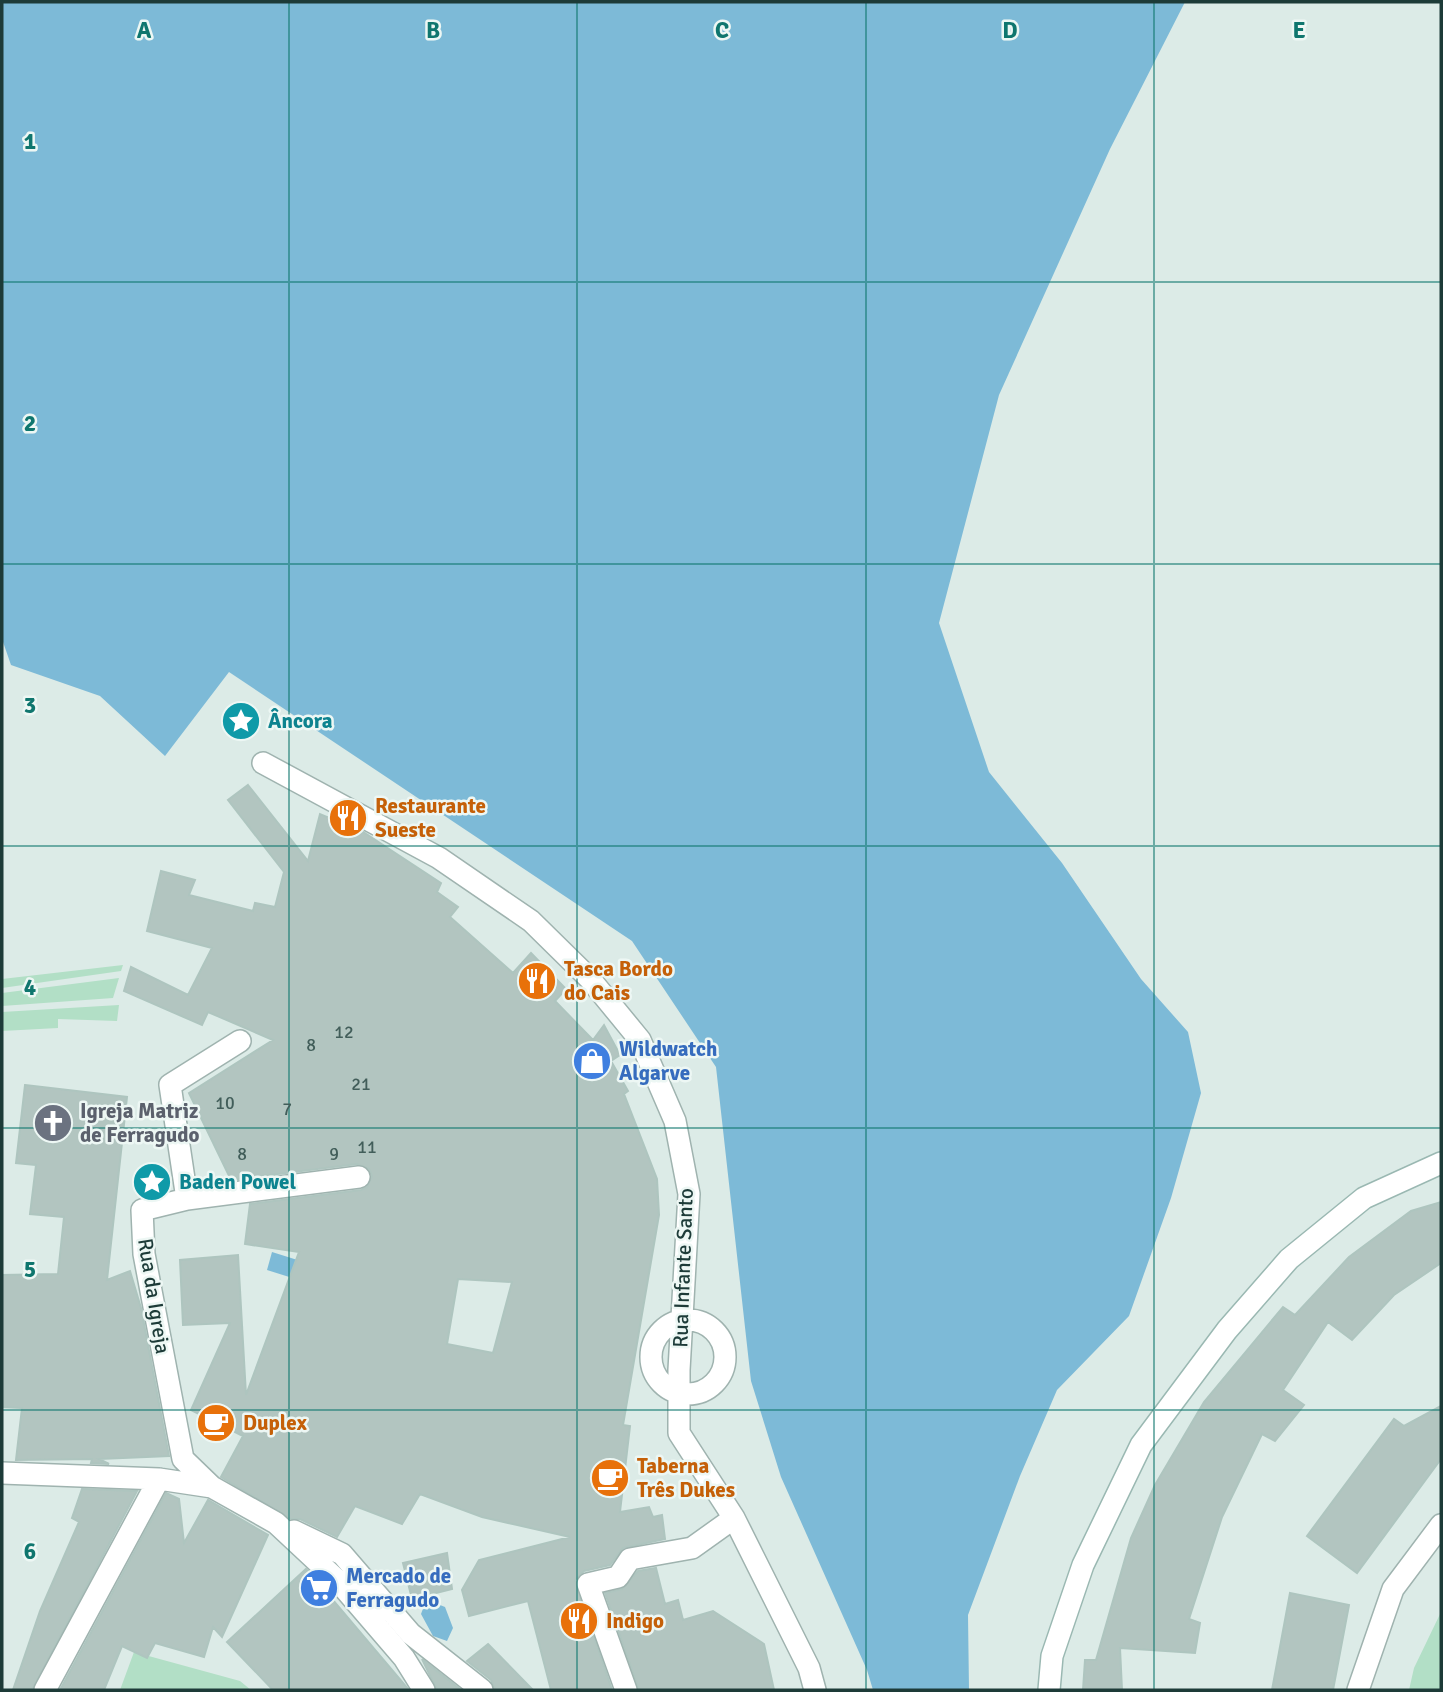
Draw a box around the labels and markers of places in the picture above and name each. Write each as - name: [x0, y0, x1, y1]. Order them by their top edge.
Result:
- place icon: Âncora: [220, 700, 262, 742]
- place label: Âncora: [268, 708, 333, 734]
- place label: Restaurante Sueste: [375, 793, 486, 843]
- restaurant icon: Restaurante Sueste: [327, 797, 369, 839]
- place label: Tasca Bordo do Cais: [564, 956, 673, 1006]
- restaurant icon: Tasca Bordo do Cais: [516, 960, 558, 1002]
- place label: Wildwatch Algarve: [619, 1036, 717, 1086]
- shop icon: Wildwatch Algarve: [571, 1040, 613, 1082]
- place label: Igreja Matriz de Ferragudo: [80, 1098, 200, 1148]
- church icon: Igreja Matriz de Ferragudo: [32, 1102, 74, 1144]
- place icon: Baden Powel: [131, 1161, 173, 1203]
- place label: Baden Powel: [179, 1169, 296, 1195]
- cafe icon: Duplex: [195, 1402, 237, 1444]
- place label: Duplex: [243, 1410, 308, 1436]
- place label: Taberna Três Dukes: [637, 1453, 735, 1503]
- cafe icon: Taberna Três Dukes: [589, 1457, 631, 1499]
- place label: Mercado de Ferragudo: [346, 1563, 451, 1613]
- supermarket icon: Mercado de Ferragudo: [298, 1567, 340, 1609]
- restaurant icon: Indigo: [558, 1600, 600, 1642]
- place label: Indigo: [606, 1608, 664, 1634]

